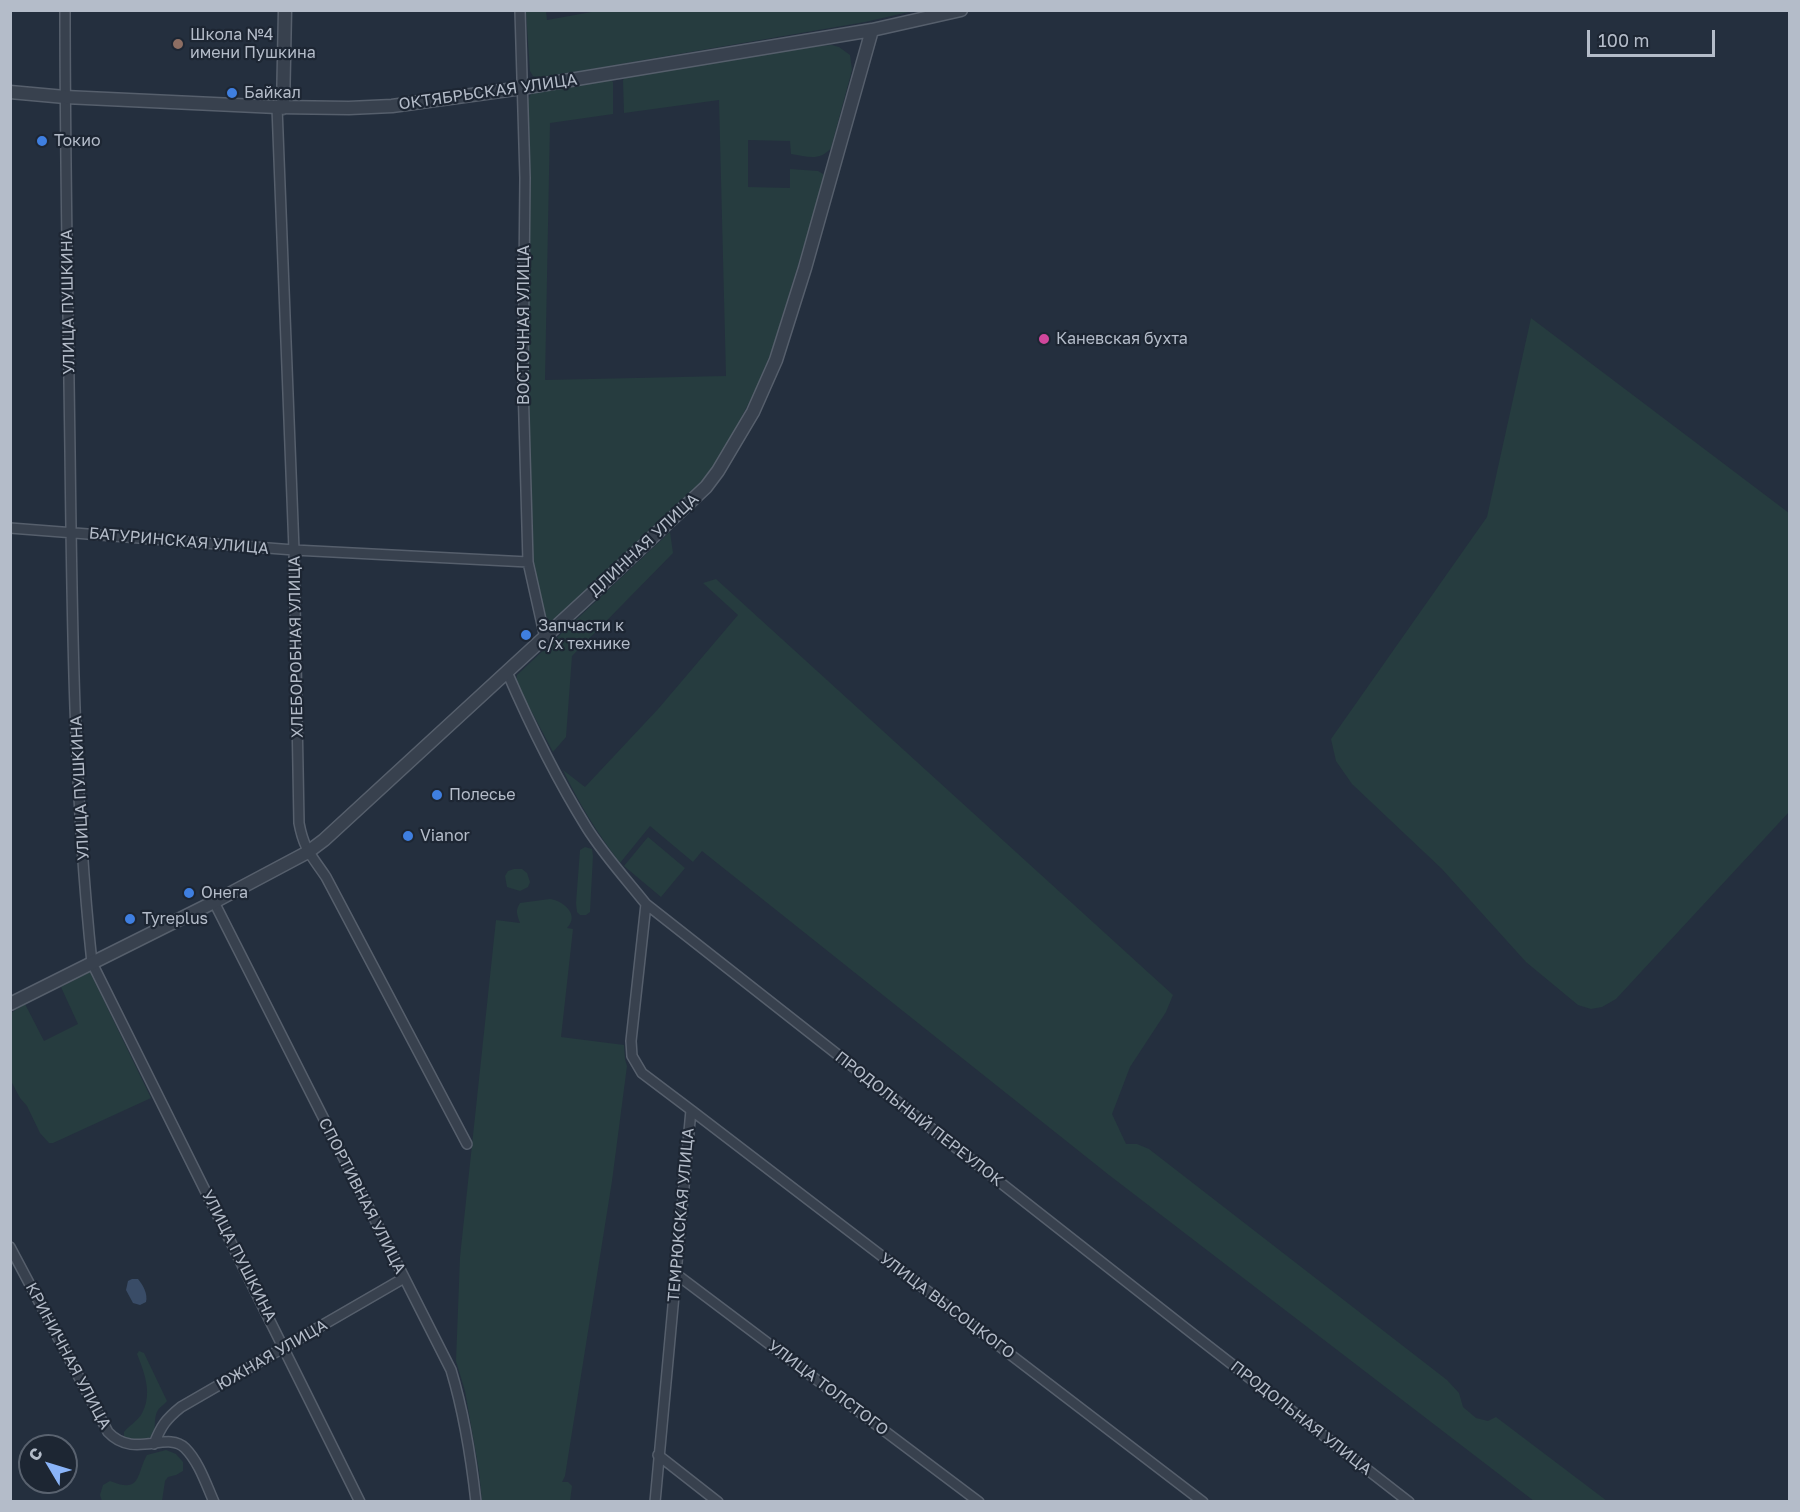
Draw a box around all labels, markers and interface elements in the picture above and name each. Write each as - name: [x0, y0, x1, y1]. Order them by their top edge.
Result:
- scale bar: [1590, 18, 1718, 56]
- place label: Школа №4 имени Пушкина: [190, 25, 316, 63]
- text: 100 m: [1598, 29, 1649, 51]
- marker: Школа №4 имени Пушкина: [171, 37, 185, 51]
- street label: ОКТЯБРЬСКАЯ УЛИЦА: [397, 70, 579, 114]
- place label: Байкал: [244, 83, 301, 103]
- marker: Байкал: [225, 86, 239, 100]
- place label: Токио: [54, 131, 101, 151]
- marker: Токио: [35, 134, 49, 148]
- street label: УЛИЦА ПУШКИНА: [57, 229, 79, 375]
- street label: ВОСТОЧНАЯ УЛИЦА: [514, 245, 534, 405]
- place label: Каневская бухта: [1056, 329, 1188, 349]
- marker: Каневская бухта: [1037, 332, 1051, 346]
- street label: ДЛИННАЯ УЛИЦА: [585, 489, 703, 601]
- street label: БАТУРИНСКАЯ УЛИЦА: [88, 524, 270, 558]
- street label: ХЛЕБОРОБНАЯ УЛИЦА: [285, 556, 307, 738]
- place label: Запчасти к с/х технике: [538, 616, 630, 654]
- marker: Запчасти к с/х технике: [519, 628, 533, 642]
- street label: УЛИЦА ПУШКИНА: [67, 715, 93, 861]
- place label: Полесье: [449, 785, 516, 805]
- marker: Полесье: [430, 788, 444, 802]
- place label: Vianor: [420, 826, 470, 846]
- marker: Vianor: [401, 829, 415, 843]
- place label: Онега: [201, 883, 248, 903]
- marker: Онега: [182, 886, 196, 900]
- place label: Tyreplus: [142, 909, 208, 929]
- marker: Tyreplus: [123, 912, 137, 926]
- street label: ПРОДОЛЬНЫЙ ПЕРЕУЛОК: [831, 1047, 1007, 1191]
- street label: СПОРТИВНАЯ УЛИЦА: [314, 1115, 410, 1277]
- street label: ТЕМРЮКСКАЯ УЛИЦА: [664, 1127, 698, 1303]
- street label: УЛИЦА ПУШКИНА: [197, 1187, 281, 1325]
- street label: УЛИЦА ВЫСОЦКОГО: [876, 1249, 1018, 1363]
- street label: КРИНИЧНАЯ УЛИЦА: [21, 1279, 115, 1433]
- street label: ЮЖНАЯ УЛИЦА: [213, 1315, 331, 1395]
- street label: УЛИЦА ТОЛСТОГО: [764, 1336, 892, 1440]
- street label: ПРОДОЛЬНАЯ УЛИЦА: [1227, 1357, 1375, 1479]
- north arrow: [18, 1434, 78, 1494]
- text: С: [24, 1444, 47, 1465]

